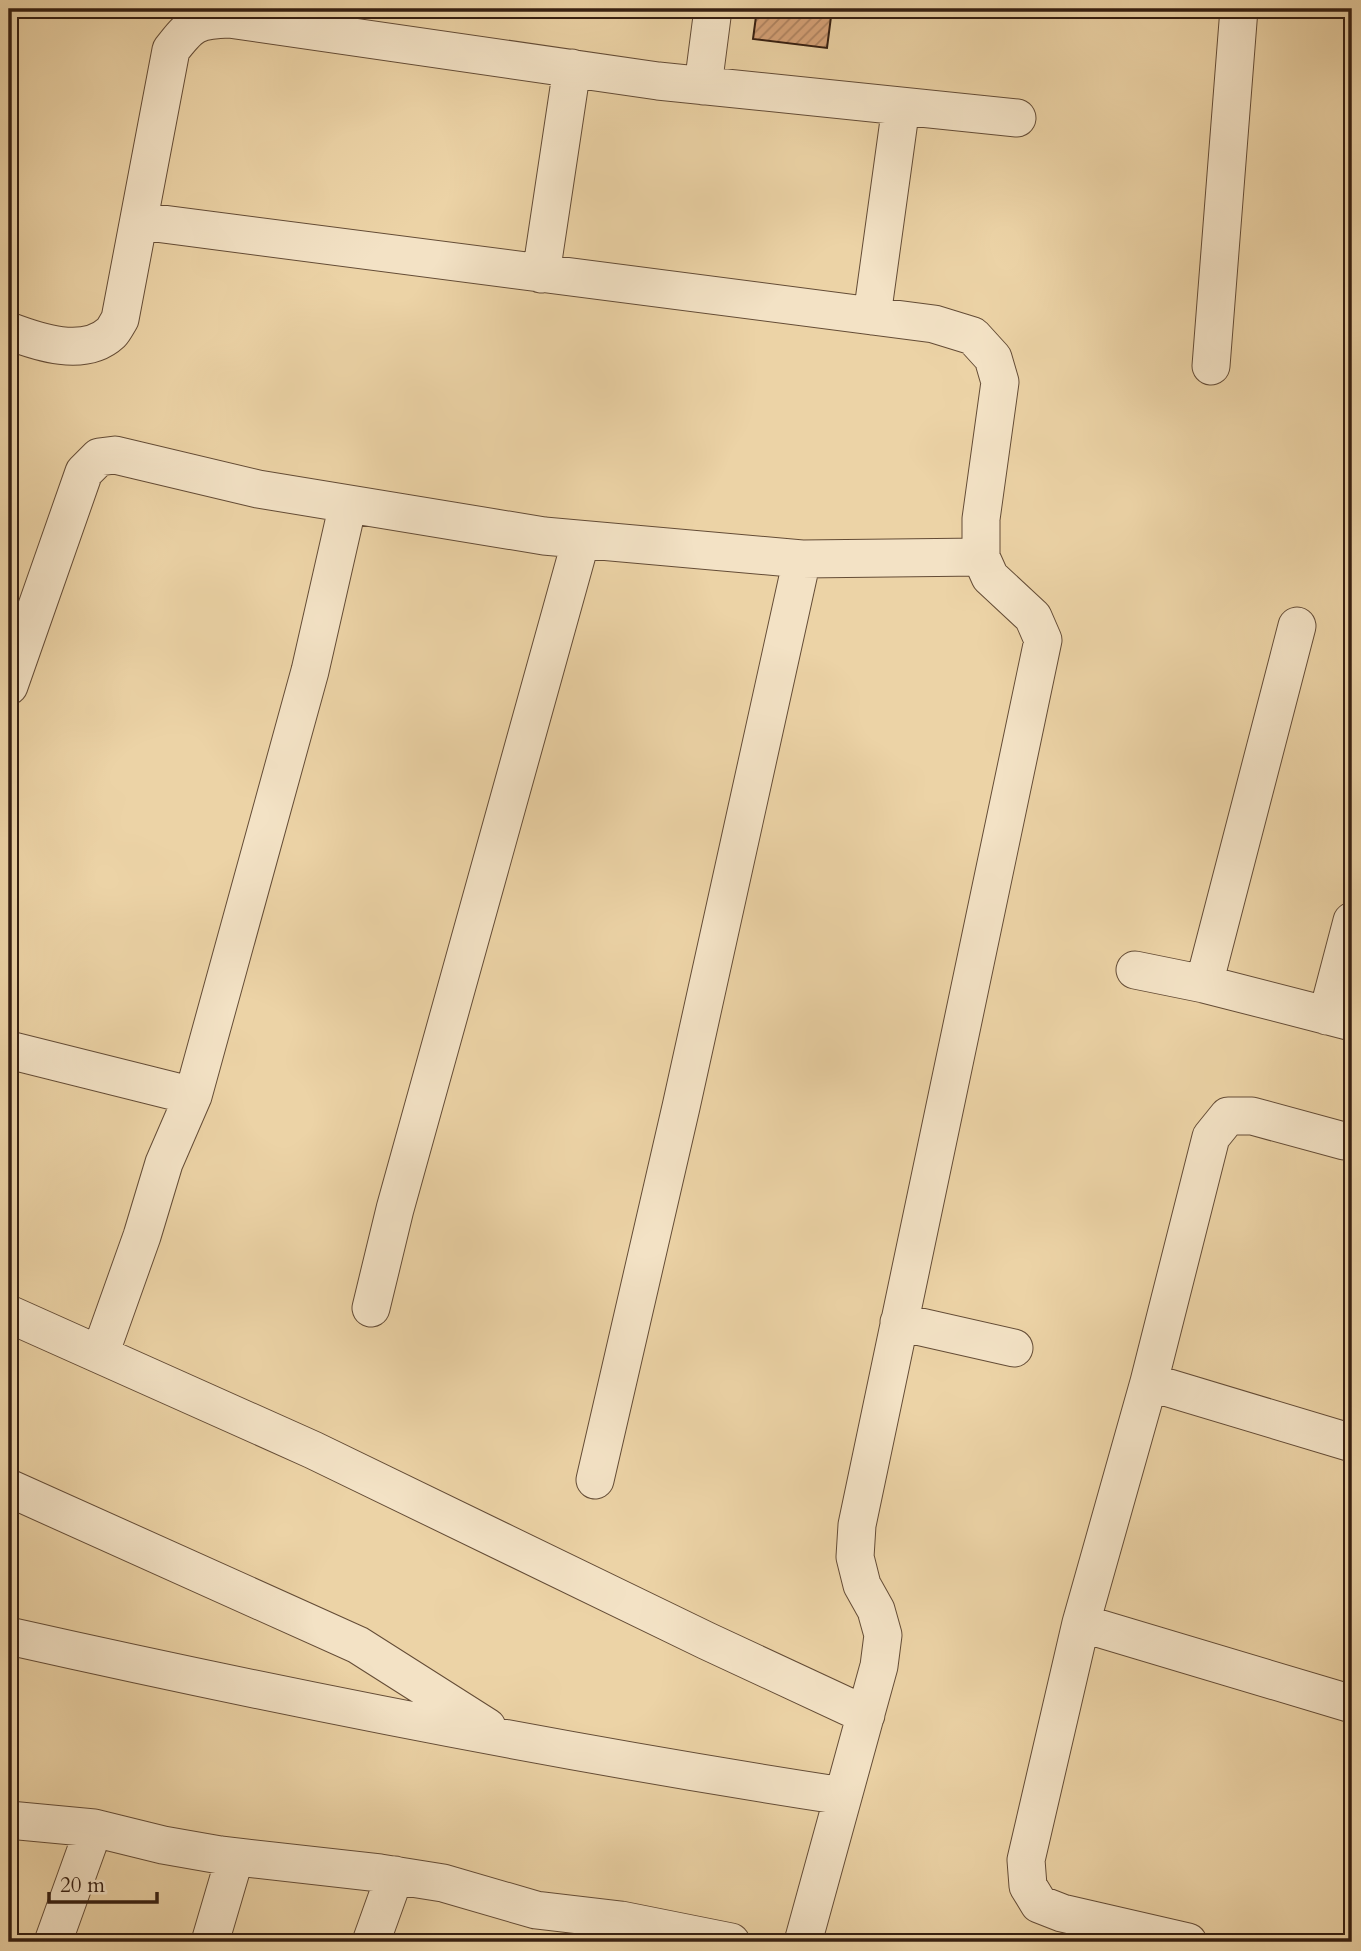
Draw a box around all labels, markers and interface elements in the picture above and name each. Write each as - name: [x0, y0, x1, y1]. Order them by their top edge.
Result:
- scale bar: [49, 1860, 158, 1904]
- text: 20 m: [60, 1871, 105, 1900]

